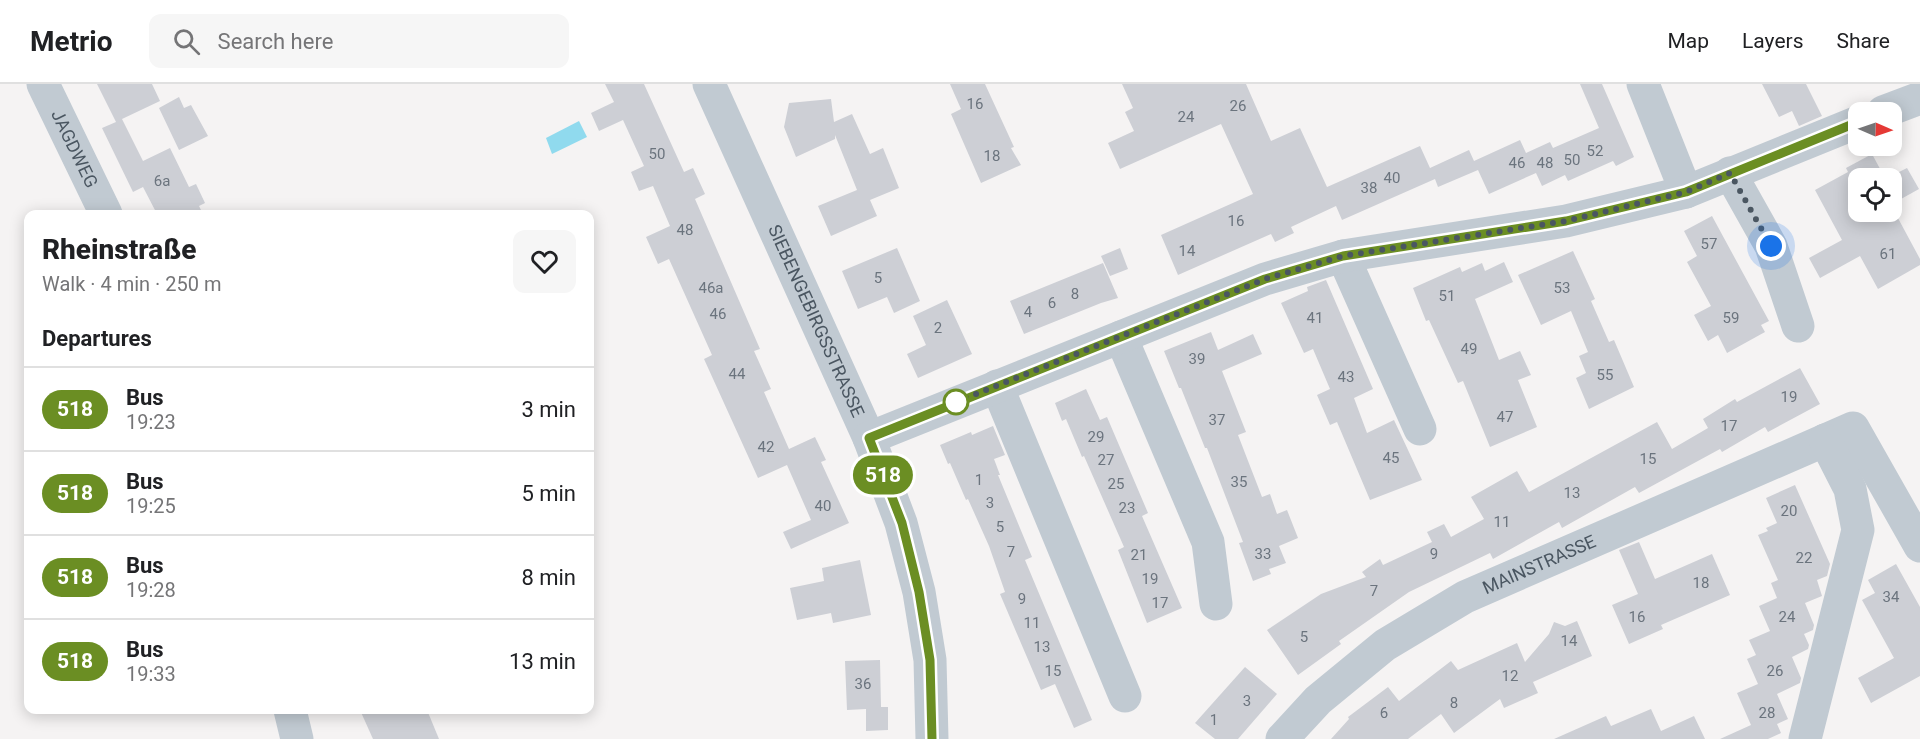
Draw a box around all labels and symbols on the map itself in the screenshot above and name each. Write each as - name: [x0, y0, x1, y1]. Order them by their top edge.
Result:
- house number: 16: [967, 95, 983, 113]
- house number: 26: [1230, 97, 1246, 115]
- north arrow: [1848, 102, 1902, 156]
- street label: JAGDWEG: [47, 106, 103, 191]
- house number: 24: [1178, 108, 1195, 126]
- house number: 52: [1587, 142, 1603, 160]
- house number: 50: [649, 145, 665, 163]
- house number: 18: [984, 147, 1000, 165]
- house number: 50: [1564, 151, 1580, 169]
- house number: 46: [1509, 154, 1525, 172]
- house number: 48: [1537, 154, 1553, 172]
- house number: 40: [1384, 169, 1400, 187]
- house number: 6a: [154, 172, 170, 190]
- house number: 38: [1361, 179, 1377, 197]
- house number: 16: [1228, 212, 1244, 230]
- house number: 48: [677, 221, 693, 239]
- street label: SIEBENGEBIRGSSTRASSE: [764, 221, 869, 420]
- your location: [1756, 231, 1786, 261]
- house number: 57: [1701, 235, 1717, 253]
- house number: 14: [1179, 242, 1196, 260]
- house number: 61: [1880, 245, 1896, 263]
- house number: 5: [874, 269, 882, 287]
- house number: 46a: [698, 279, 724, 297]
- house number: 53: [1554, 279, 1570, 297]
- house number: 8: [1071, 285, 1079, 303]
- house number: 51: [1439, 287, 1455, 305]
- house number: 6: [1048, 294, 1056, 312]
- house number: 4: [1024, 303, 1033, 321]
- house number: 46: [710, 305, 726, 323]
- house number: 41: [1307, 309, 1323, 327]
- house number: 59: [1723, 309, 1739, 327]
- house number: 2: [934, 319, 942, 337]
- house number: 49: [1461, 340, 1477, 358]
- house number: 39: [1189, 350, 1205, 368]
- house number: 44: [729, 365, 746, 383]
- house number: 55: [1597, 366, 1613, 384]
- house number: 43: [1338, 368, 1354, 386]
- house number: 19: [1781, 388, 1797, 406]
- unlabelled marker: [943, 389, 969, 415]
- house number: 47: [1497, 408, 1513, 426]
- house number: 37: [1209, 411, 1225, 429]
- house number: 17: [1721, 417, 1737, 435]
- house number: 29: [1088, 428, 1104, 446]
- house number: 42: [758, 438, 774, 456]
- house number: 45: [1383, 449, 1399, 467]
- house number: 15: [1640, 450, 1656, 468]
- house number: 27: [1098, 451, 1114, 469]
- line badge: 518: [848, 456, 918, 494]
- house number: 1: [975, 471, 983, 489]
- house number: 35: [1231, 473, 1247, 491]
- house number: 25: [1108, 475, 1124, 493]
- house number: 13: [1564, 484, 1580, 502]
- house number: 3: [986, 494, 994, 512]
- house number: 40: [815, 497, 831, 515]
- house number: 23: [1119, 499, 1135, 517]
- house number: 20: [1781, 502, 1797, 520]
- house number: 11: [1494, 513, 1510, 531]
- house number: 5: [996, 518, 1004, 536]
- street label: MAINSTRASSE: [1479, 530, 1599, 598]
- house number: 7: [1007, 543, 1015, 561]
- house number: 33: [1255, 545, 1271, 563]
- house number: 9: [1430, 545, 1438, 563]
- house number: 21: [1131, 546, 1147, 564]
- house number: 22: [1796, 549, 1812, 567]
- house number: 19: [1142, 570, 1158, 588]
- house number: 18: [1693, 574, 1709, 592]
- house number: 7: [1370, 582, 1378, 600]
- house number: 34: [1883, 588, 1900, 606]
- house number: 9: [1018, 590, 1026, 608]
- house number: 17: [1152, 594, 1168, 612]
- house number: 16: [1629, 608, 1645, 626]
- house number: 24: [1779, 608, 1796, 626]
- house number: 11: [1024, 614, 1040, 632]
- house number: 5: [1300, 628, 1308, 646]
- house number: 14: [1561, 632, 1578, 650]
- house number: 13: [1034, 638, 1050, 656]
- house number: 15: [1045, 662, 1061, 680]
- house number: 26: [1767, 662, 1783, 680]
- house number: 12: [1502, 667, 1518, 685]
- house number: 36: [855, 675, 871, 693]
- house number: 3: [1243, 692, 1251, 710]
- house number: 8: [1450, 694, 1458, 712]
- house number: 6: [1380, 704, 1388, 722]
- house number: 28: [1759, 704, 1775, 722]
- house number: 1: [1210, 711, 1218, 729]

